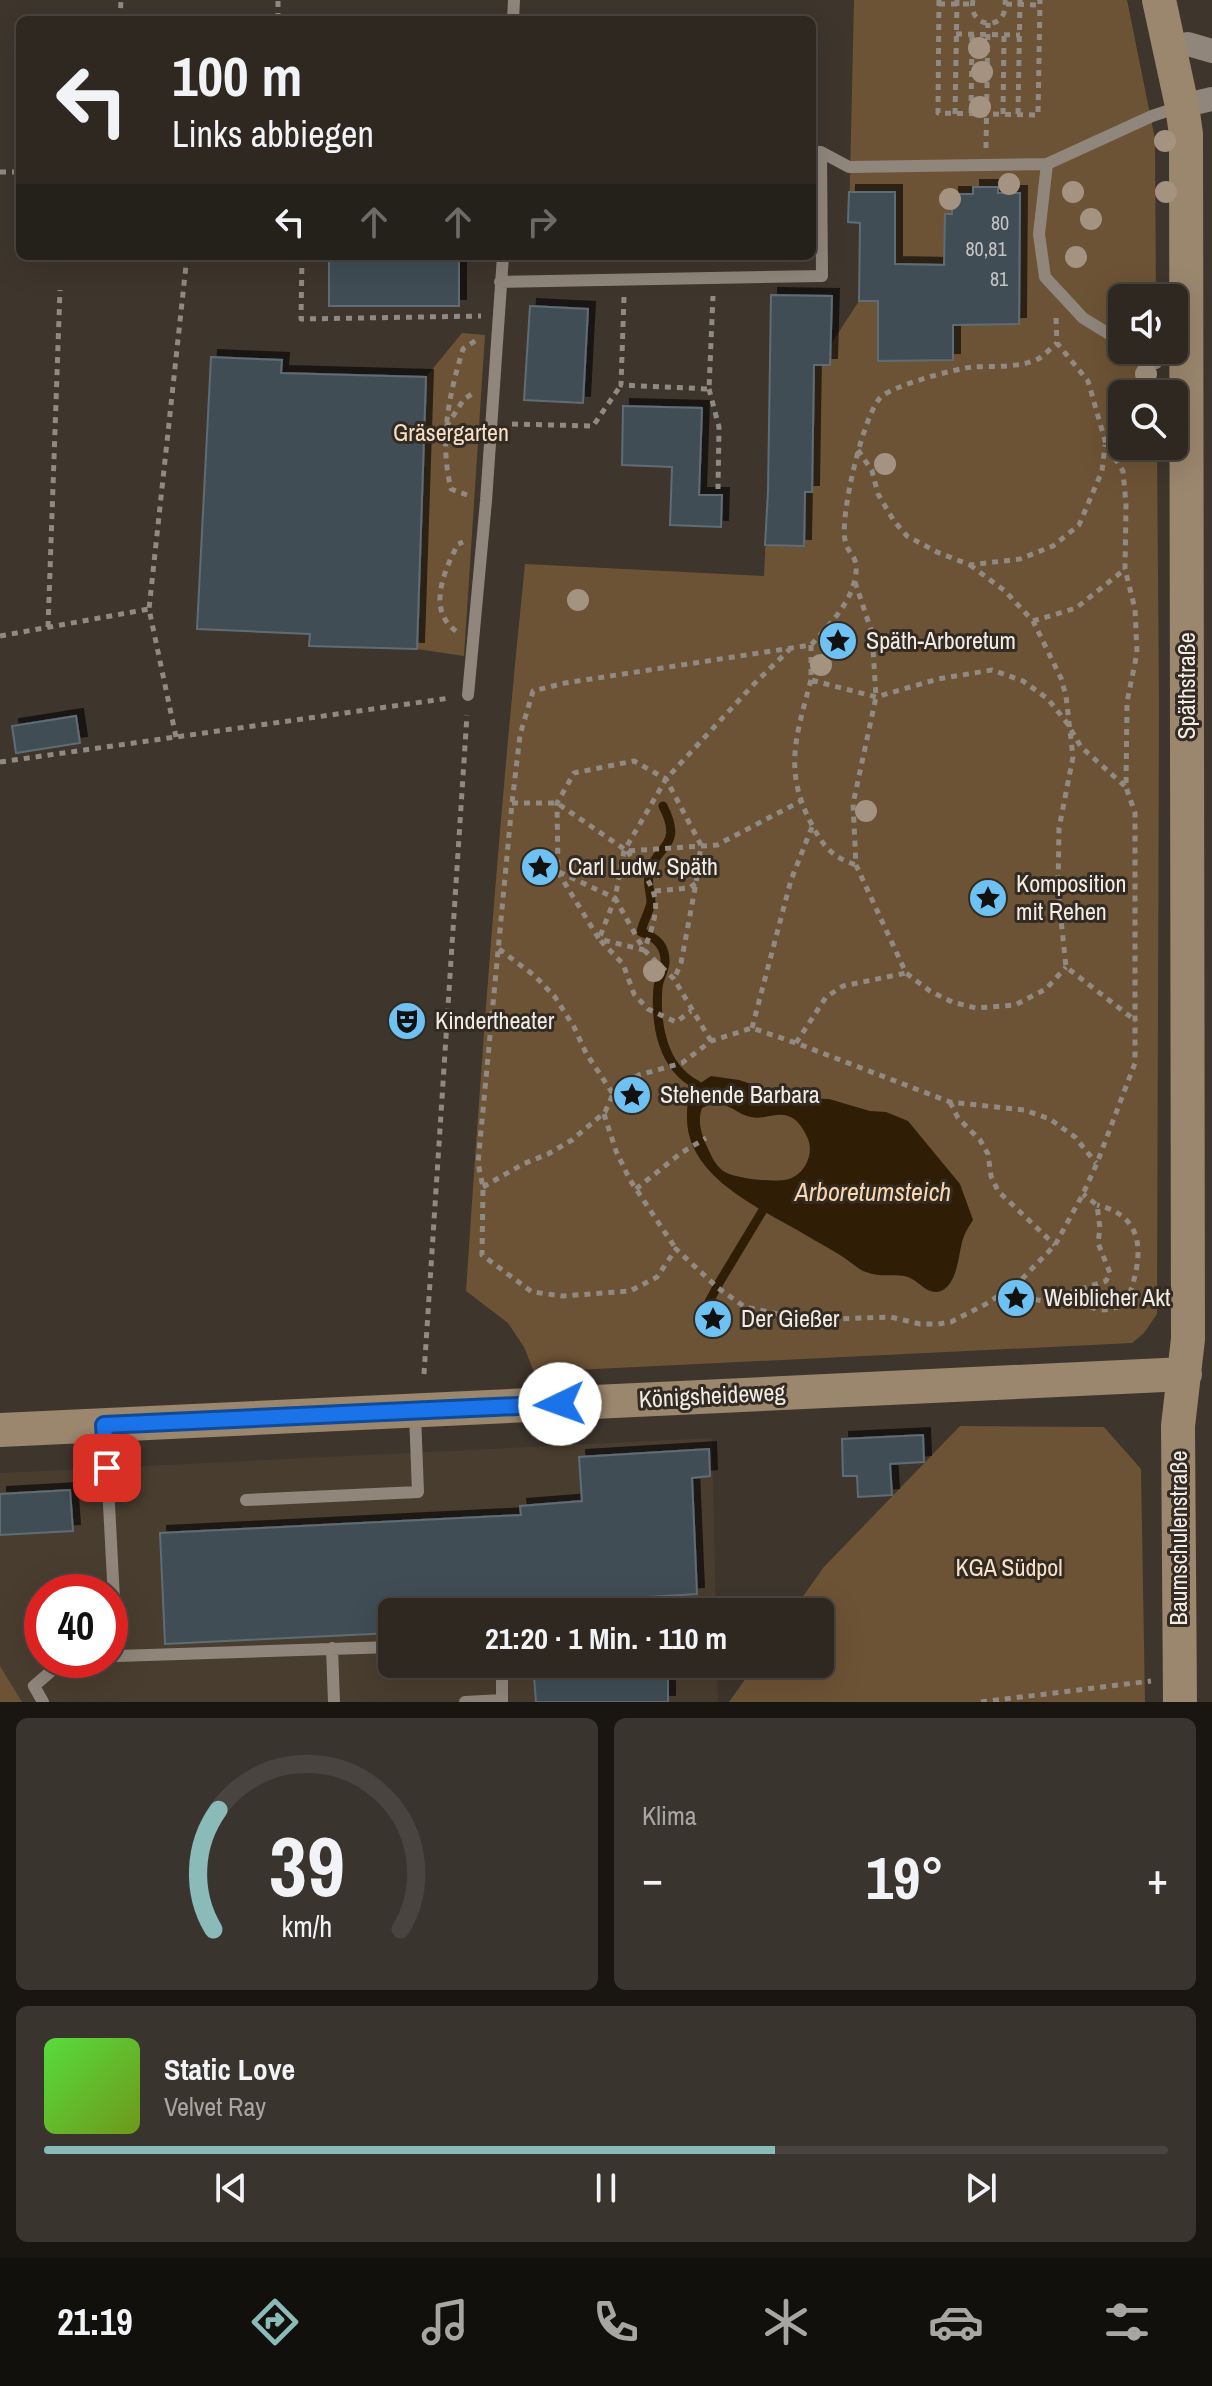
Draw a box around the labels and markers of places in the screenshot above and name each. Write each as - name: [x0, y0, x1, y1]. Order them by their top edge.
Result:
- place icon: Späth-Arboretum: [817, 620, 859, 662]
- place label: Späth-Arboretum: [866, 624, 1016, 656]
- place icon: Carl Ludw. Späth: [519, 846, 561, 888]
- place label: Carl Ludw. Späth: [568, 850, 718, 882]
- place label: Komposition mit Rehen: [1016, 867, 1127, 927]
- place icon: Komposition mit Rehen: [967, 877, 1009, 919]
- theatre icon: Kindertheater: [386, 1000, 428, 1042]
- place label: Kindertheater: [435, 1004, 555, 1036]
- place icon: Stehende Barbara: [611, 1074, 653, 1116]
- place label: Stehende Barbara: [660, 1078, 820, 1110]
- place icon: Weiblicher Akt: [995, 1277, 1037, 1319]
- place label: Weiblicher Akt: [1044, 1281, 1171, 1313]
- place icon: Der Gießer: [692, 1298, 734, 1340]
- place label: Der Gießer: [741, 1302, 840, 1334]
- pin: [73, 1434, 141, 1502]

